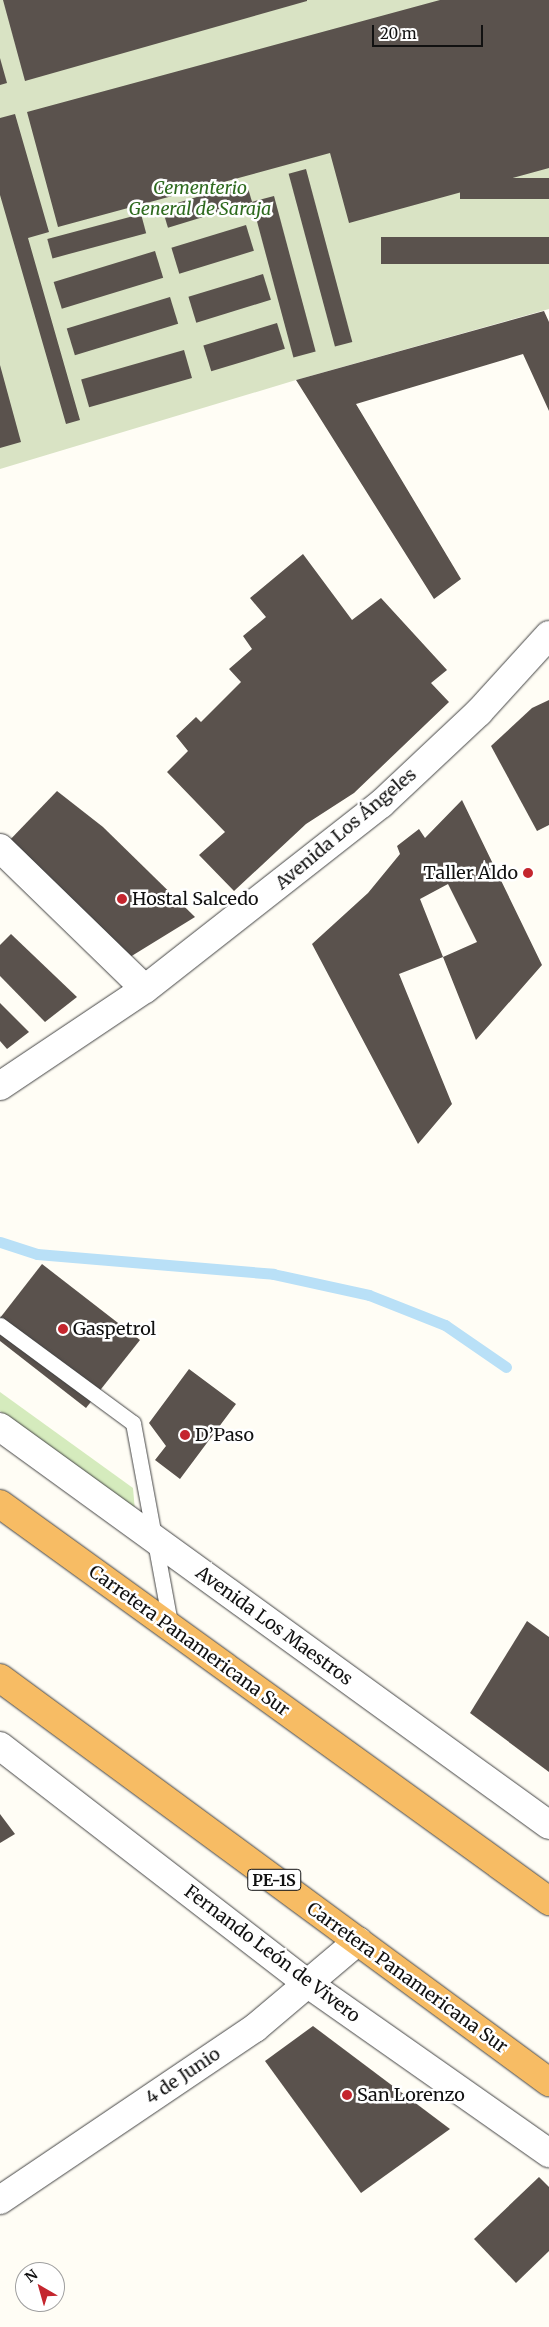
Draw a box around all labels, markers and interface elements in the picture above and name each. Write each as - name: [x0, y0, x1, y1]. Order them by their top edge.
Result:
- scale bar: [374, 15, 485, 47]
- text: 20 m: [380, 24, 417, 43]
- park label: Cementerio General de Saraja: [129, 178, 271, 220]
- street label: Avenida Los Ángeles: [271, 764, 421, 894]
- place label: Taller Aldo: [423, 862, 518, 884]
- marker: Taller Aldo: [522, 867, 534, 879]
- place label: Hostal Salcedo: [132, 888, 259, 910]
- marker: Hostal Salcedo: [116, 893, 128, 905]
- place label: Gaspetrol: [73, 1318, 156, 1340]
- marker: Gaspetrol: [57, 1323, 69, 1335]
- place label: D’Paso: [195, 1424, 254, 1446]
- marker: D’Paso: [179, 1429, 191, 1441]
- street label: Carretera Panamericana Sur: [85, 1561, 293, 1721]
- street label: Avenida Los Maestros: [191, 1562, 357, 1690]
- road number: PE-1S: [246, 1866, 302, 1894]
- street label: Fernando León de Vivero: [180, 1881, 364, 2027]
- street label: Carretera Panamericana Sur: [303, 1898, 511, 2058]
- street label: 4 de Junio: [142, 2043, 224, 2109]
- place label: San Lorenzo: [357, 2084, 465, 2106]
- marker: San Lorenzo: [341, 2089, 353, 2101]
- north arrow: [15, 2262, 65, 2312]
- text: N: [21, 2265, 41, 2286]

